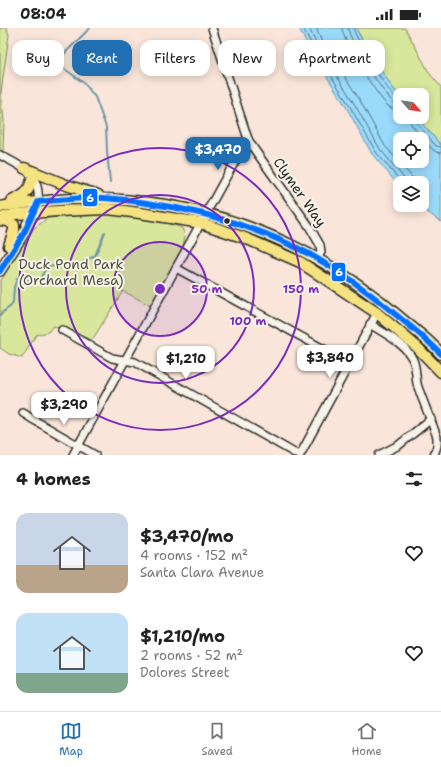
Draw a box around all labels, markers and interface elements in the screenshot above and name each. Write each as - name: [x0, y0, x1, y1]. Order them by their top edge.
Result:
- text: 08:04: [20, 4, 66, 24]
- chip: Buy: [12, 40, 64, 76]
- chip: Rent: [72, 40, 132, 76]
- chip: Filters: [140, 40, 210, 76]
- chip: New: [218, 40, 276, 76]
- chip: Apartment: [284, 40, 385, 76]
- north arrow: [393, 88, 429, 124]
- map controls: [393, 88, 429, 212]
- button: locate: [393, 132, 429, 168]
- pin: $3,470: [185, 137, 251, 171]
- text: $3,470: [194, 141, 242, 158]
- street label: Clymer Way: [269, 154, 331, 230]
- button: layers: [393, 176, 429, 212]
- line badge: 6: [82, 188, 98, 207]
- text: 6: [86, 191, 94, 206]
- unlabelled marker: [222, 216, 232, 226]
- park label: Duck Pond Park (Orchard Mesa): [18, 255, 124, 289]
- line badge: 6: [331, 262, 346, 282]
- text: 6: [335, 265, 343, 280]
- text: 50 m: [192, 281, 223, 297]
- text: 150 m: [283, 281, 319, 297]
- centre of rings: [153, 282, 167, 296]
- text: 100 m: [230, 313, 267, 329]
- pin: $3,840: [297, 345, 363, 379]
- pin: $1,210: [153, 346, 219, 380]
- text: $3,840: [306, 349, 354, 366]
- text: $1,210: [166, 350, 206, 367]
- pin: $3,290: [31, 392, 97, 426]
- text: $3,290: [40, 396, 88, 413]
- text: 4 homes: [16, 468, 91, 490]
- icon: filters: [403, 468, 425, 490]
- text: $3,470/mo: [140, 525, 234, 547]
- icon: home: [48, 529, 96, 577]
- icon: heart: [403, 542, 425, 564]
- text: 4 rooms · 152 m²: [140, 547, 248, 564]
- text: Santa Clara Avenue: [140, 564, 264, 581]
- text: $1,210/mo: [140, 625, 225, 647]
- icon: home: [48, 629, 96, 677]
- icon: heart: [403, 642, 425, 664]
- text: 2 rooms · 52 m²: [140, 647, 243, 664]
- text: Dolores Street: [140, 664, 229, 681]
- tab: Map: [59, 720, 83, 759]
- tab: Saved: [202, 720, 233, 759]
- tab: Home: [351, 720, 382, 759]

